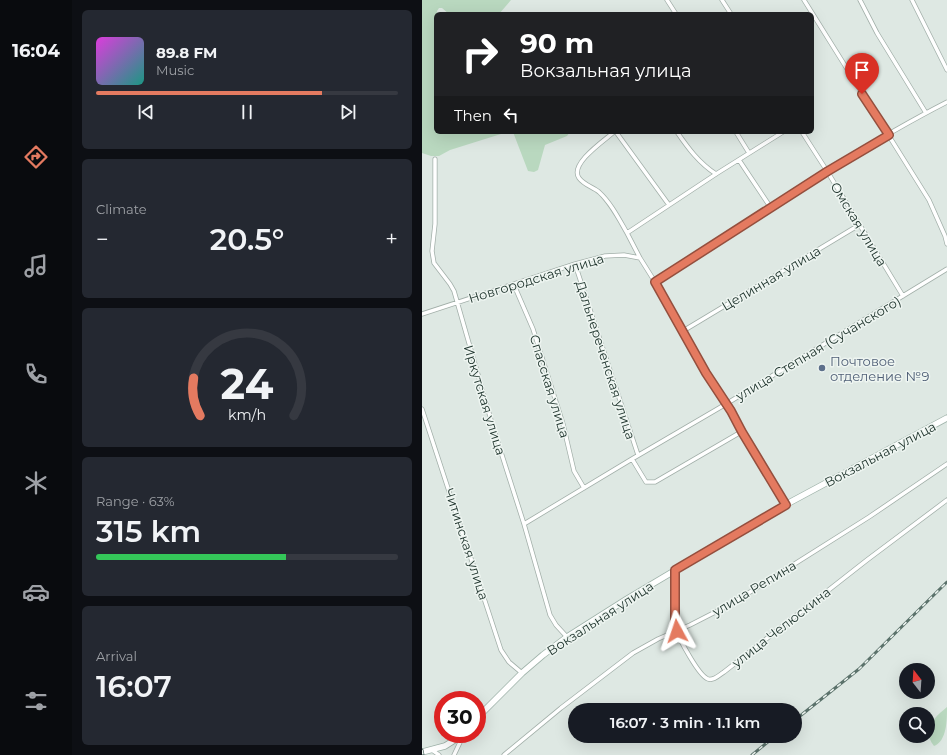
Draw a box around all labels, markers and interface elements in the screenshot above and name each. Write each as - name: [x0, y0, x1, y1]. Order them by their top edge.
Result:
- text: 90 m: [520, 26, 594, 60]
- icon: right: [454, 28, 506, 80]
- text: 16:04: [12, 40, 60, 62]
- text: 89.8 FM: [156, 43, 217, 62]
- pin: [845, 53, 879, 94]
- icon: arrive: [851, 59, 873, 81]
- text: Вокзальная улица: [520, 60, 691, 82]
- text: Music: [156, 62, 194, 78]
- icon: previous: [135, 101, 157, 123]
- icon: pause: [236, 101, 258, 123]
- icon: next: [337, 101, 359, 123]
- icon: left: [500, 104, 522, 126]
- text: Then: [454, 106, 492, 125]
- icon: directions: [22, 143, 50, 171]
- street label: Омская улица: [828, 179, 890, 269]
- text: Climate: [96, 201, 147, 217]
- text: 20.5°: [210, 221, 284, 258]
- text: −: [96, 226, 109, 253]
- text: +: [385, 226, 398, 253]
- street label: Целинная улица: [719, 242, 823, 314]
- street label: Новгородская улица: [466, 250, 606, 306]
- icon: music: [22, 252, 50, 280]
- street label: Дальнереченская улица: [573, 279, 639, 441]
- street label: улица Степная (Сучанского): [732, 292, 903, 404]
- street label: Спасская улица: [527, 332, 573, 440]
- street label: Иркутская улица: [461, 343, 509, 457]
- place label: Почтовое отделение №9: [830, 353, 930, 384]
- text: 24: [221, 358, 274, 408]
- icon: phone: [22, 360, 50, 388]
- marker: Почтовое отделение №9: [817, 363, 827, 373]
- text: km/h: [228, 405, 266, 423]
- street label: Вокзальная улица: [822, 418, 938, 490]
- icon: climate: [22, 469, 50, 497]
- street label: Читинская улица: [441, 486, 493, 602]
- text: Range · 63%: [96, 493, 175, 509]
- text: 315 km: [96, 513, 201, 550]
- street label: улица Репина: [708, 557, 799, 620]
- icon: car: [22, 578, 50, 606]
- street label: Вокзальная улица: [544, 578, 656, 658]
- street label: улица Челюскина: [728, 584, 834, 671]
- position arrow: [656, 610, 698, 652]
- text: Arrival: [96, 648, 137, 664]
- north arrow: [899, 663, 935, 699]
- map controls: [899, 663, 935, 743]
- text: 16:07: [96, 668, 172, 705]
- icon: filters: [22, 687, 50, 715]
- speed limit sign: 30: [434, 691, 486, 743]
- button: search: [899, 707, 935, 743]
- text: 16:07 · 3 min · 1.1 km: [610, 713, 760, 732]

